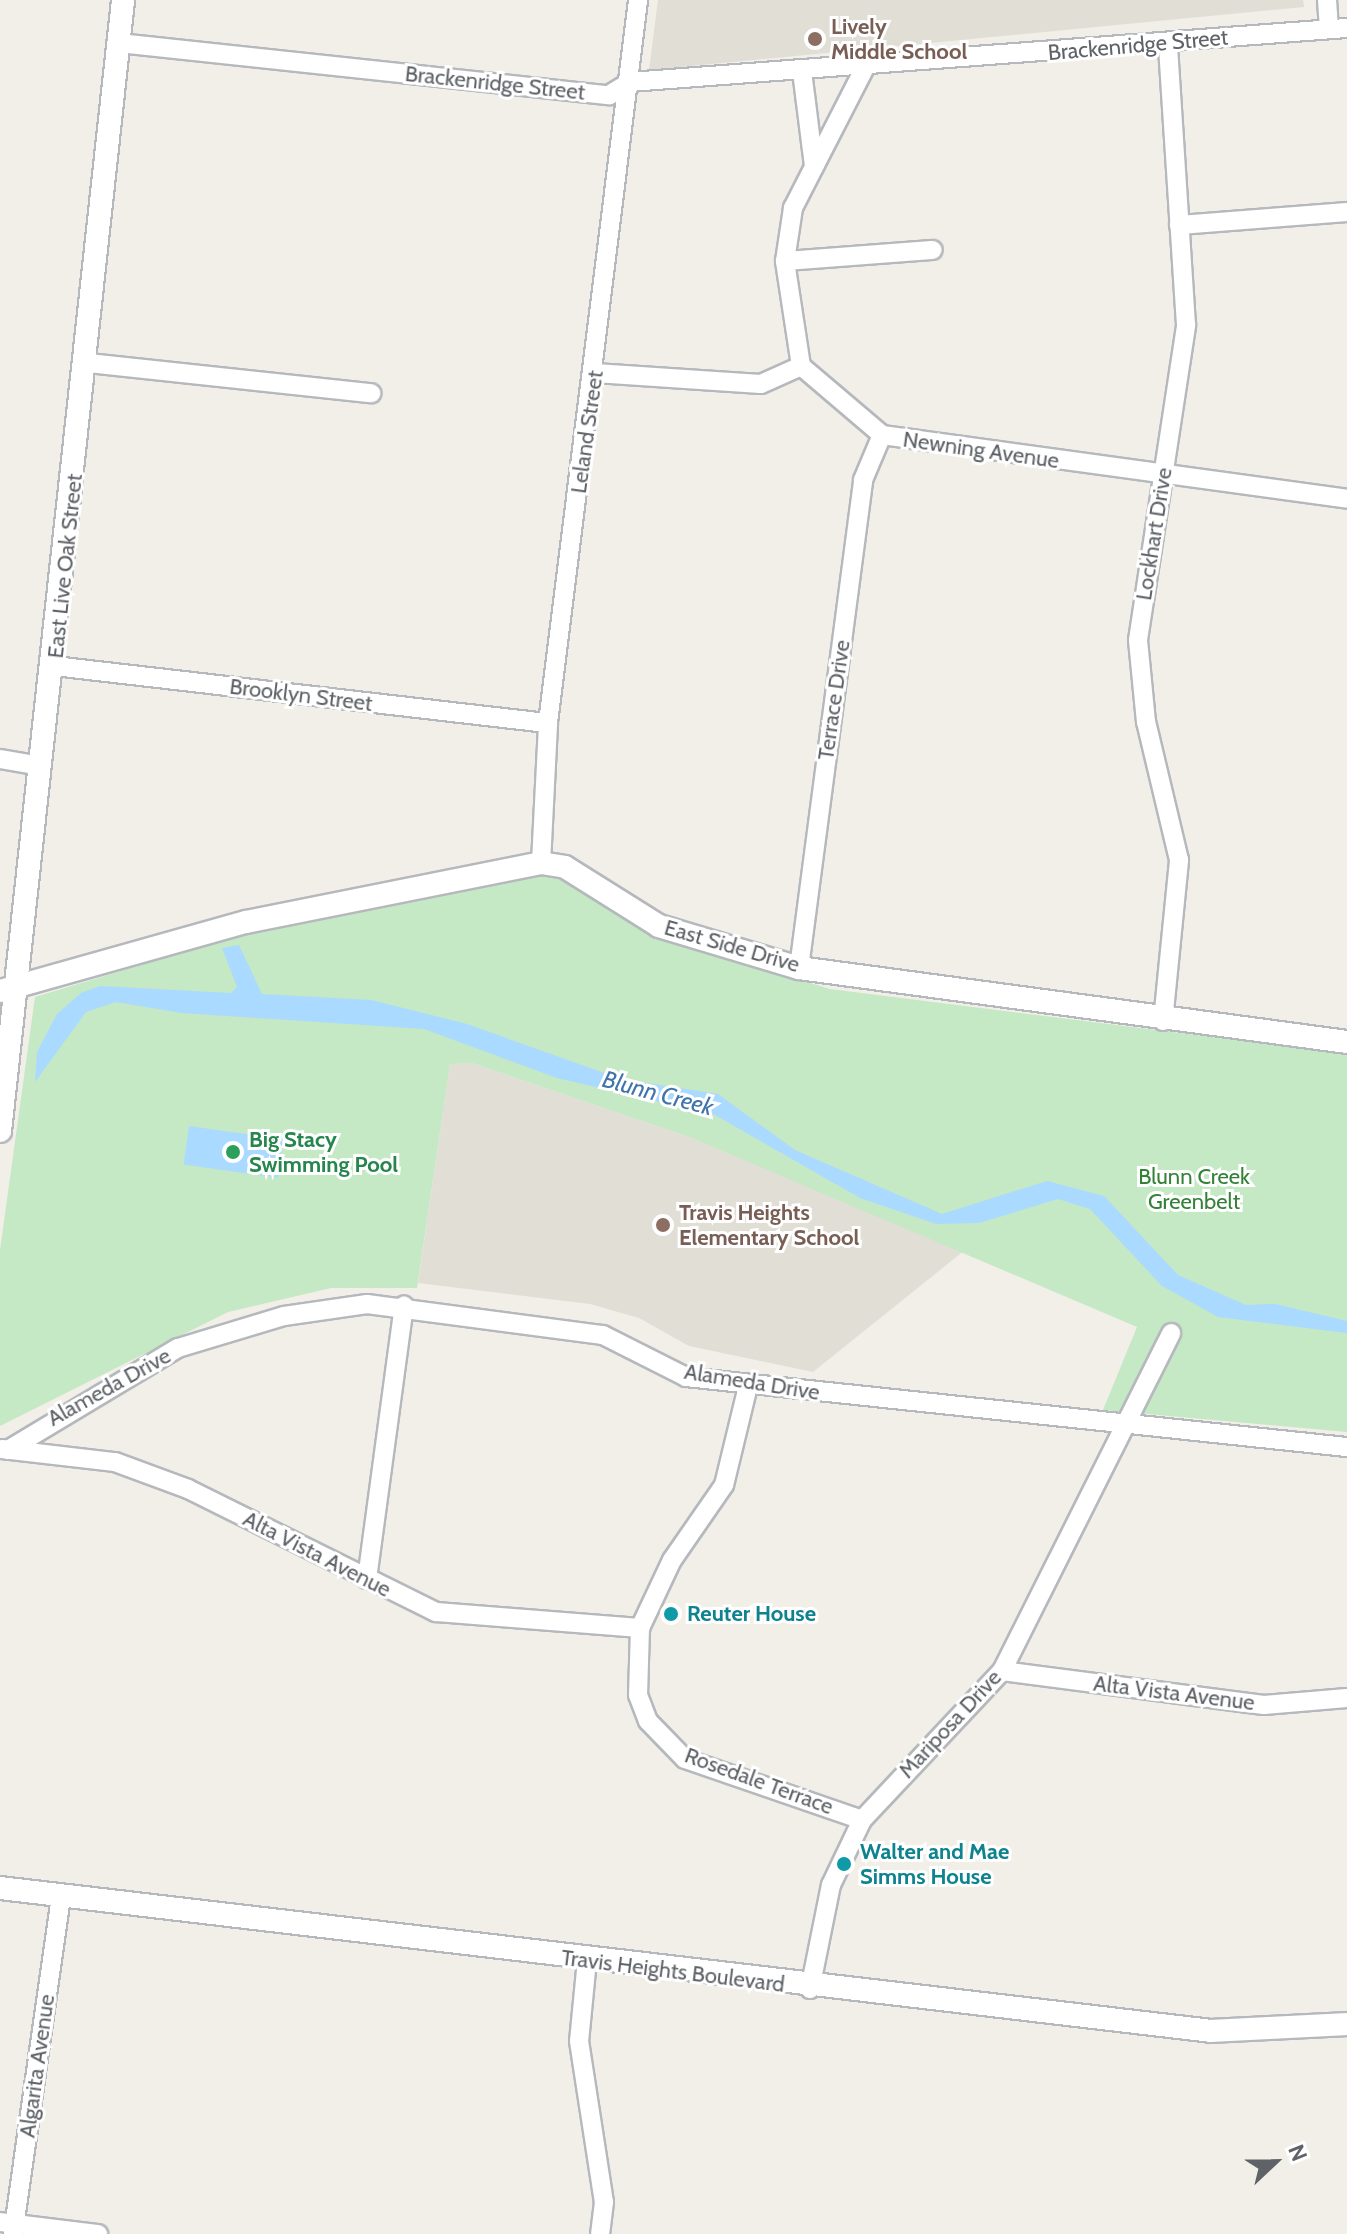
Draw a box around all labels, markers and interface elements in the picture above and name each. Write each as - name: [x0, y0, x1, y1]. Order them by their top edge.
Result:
- place label: Lively Middle School: [831, 13, 967, 64]
- street label: Brackenridge Street: [1047, 24, 1229, 66]
- marker: Lively Middle School: [806, 30, 824, 48]
- street label: Brackenridge Street: [404, 60, 586, 106]
- street label: Leland Street: [565, 369, 609, 495]
- street label: Newning Avenue: [901, 426, 1061, 474]
- street label: Lockhart Drive: [1130, 466, 1178, 602]
- street label: East Live Oak Street: [42, 472, 88, 660]
- street label: Terrace Drive: [813, 638, 855, 762]
- street label: Brooklyn Street: [228, 673, 374, 717]
- street label: East Side Drive: [661, 914, 803, 978]
- water label: Blunn Creek: [600, 1064, 716, 1122]
- place label: Big Stacy Swimming Pool: [249, 1126, 398, 1178]
- marker: Big Stacy Swimming Pool: [224, 1143, 242, 1161]
- park label: Blunn Creek Greenbelt: [1138, 1163, 1250, 1214]
- place label: Travis Heights Elementary School: [679, 1199, 859, 1250]
- marker: Travis Heights Elementary School: [654, 1216, 672, 1234]
- street label: Alameda Drive: [43, 1342, 175, 1432]
- street label: Alameda Drive: [682, 1358, 822, 1406]
- street label: Alta Vista Avenue: [239, 1505, 395, 1603]
- place label: Reuter House: [687, 1601, 816, 1627]
- marker: Reuter House: [662, 1605, 680, 1623]
- street label: Mariposa Drive: [893, 1664, 1007, 1784]
- street label: Alta Vista Avenue: [1092, 1670, 1256, 1716]
- street label: Rosedale Terrace: [681, 1742, 837, 1820]
- place label: Walter and Mae Simms House: [860, 1838, 1009, 1890]
- marker: Walter and Mae Simms House: [835, 1855, 853, 1873]
- street label: Travis Heights Boulevard: [560, 1944, 786, 1998]
- street label: Algarita Avenue: [14, 1993, 60, 2139]
- north arrow: [1235, 2122, 1315, 2202]
- text: N: [1282, 2141, 1313, 2165]

